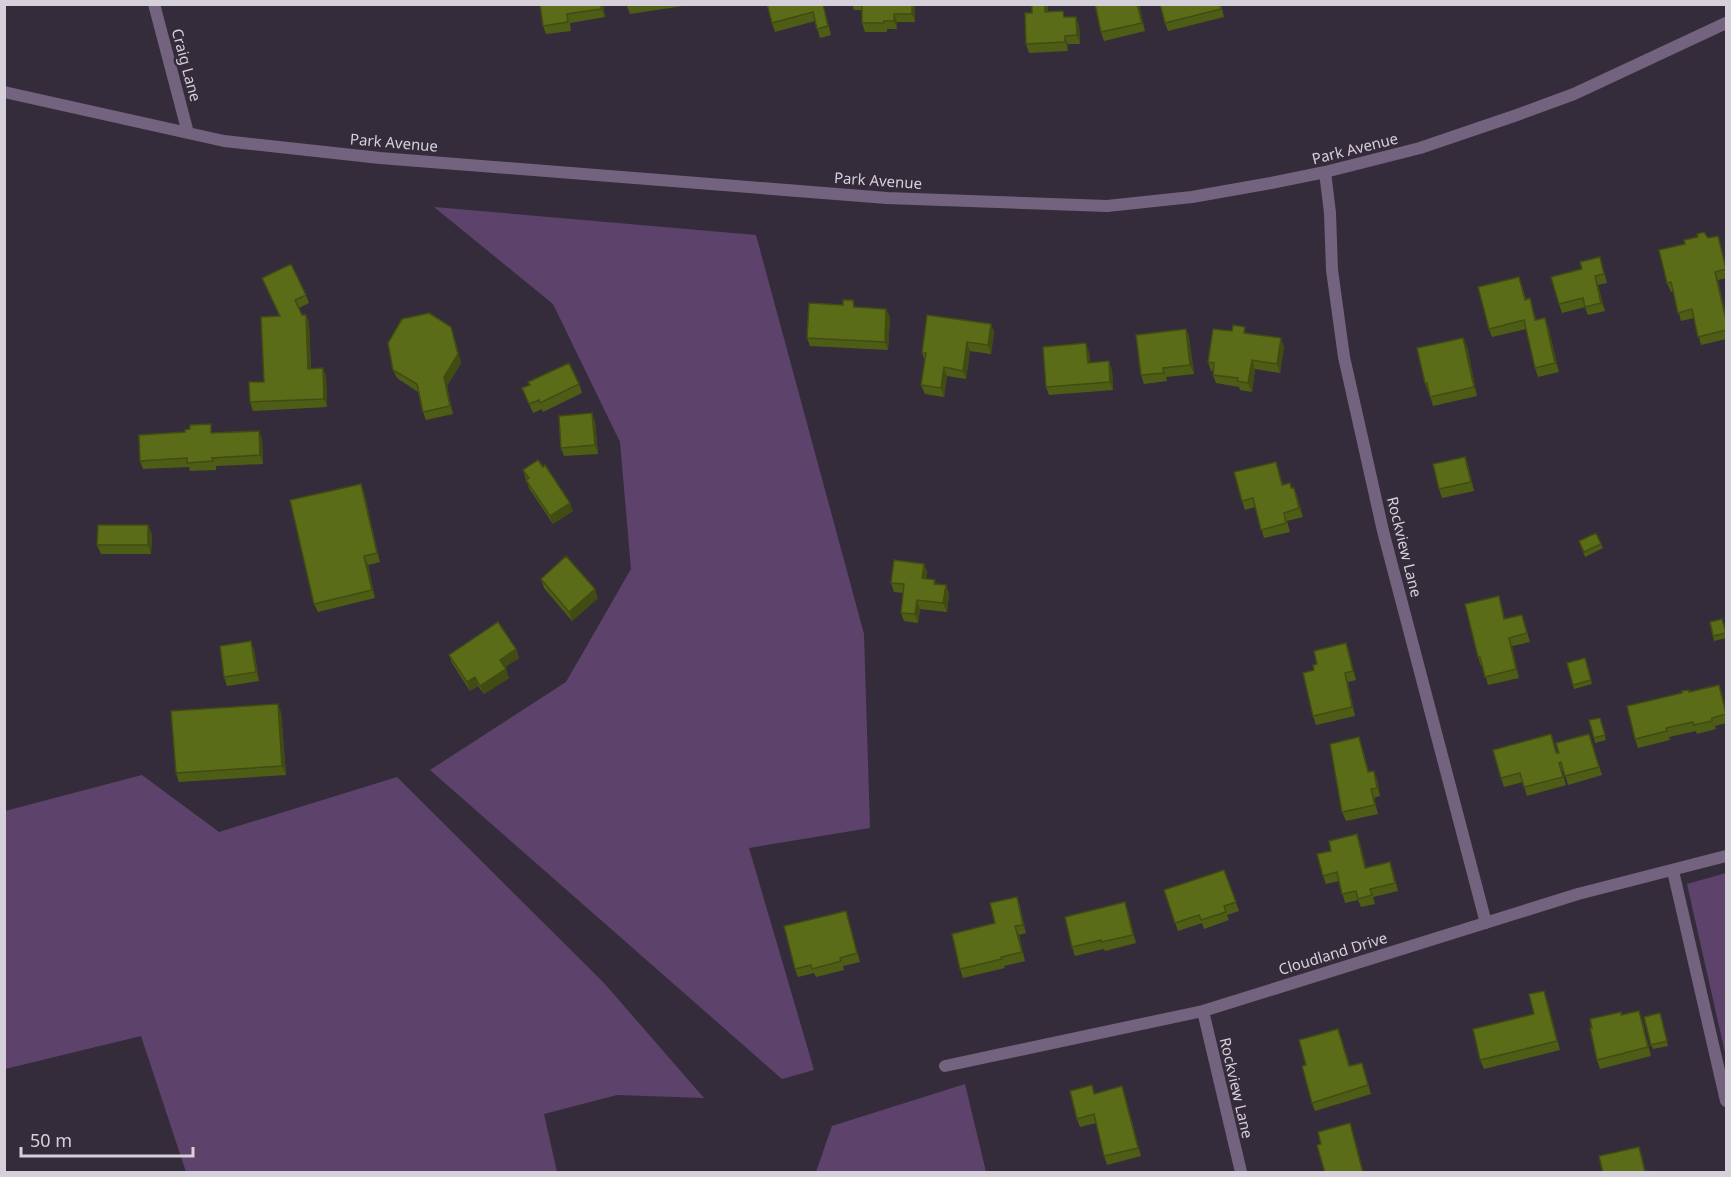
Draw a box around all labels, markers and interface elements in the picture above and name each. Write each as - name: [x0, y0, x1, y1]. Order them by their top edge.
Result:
- street label: Craig Lane: [168, 26, 206, 103]
- street label: Park Avenue: [349, 128, 439, 156]
- street label: Park Avenue: [1310, 128, 1400, 168]
- street label: Park Avenue: [833, 167, 923, 193]
- street label: Rockview Lane: [1383, 494, 1427, 599]
- street label: Cloudland Drive: [1276, 927, 1390, 979]
- street label: Rockview Lane: [1216, 1035, 1258, 1140]
- scale bar: [21, 1120, 194, 1158]
- text: 50 m: [30, 1128, 72, 1152]

